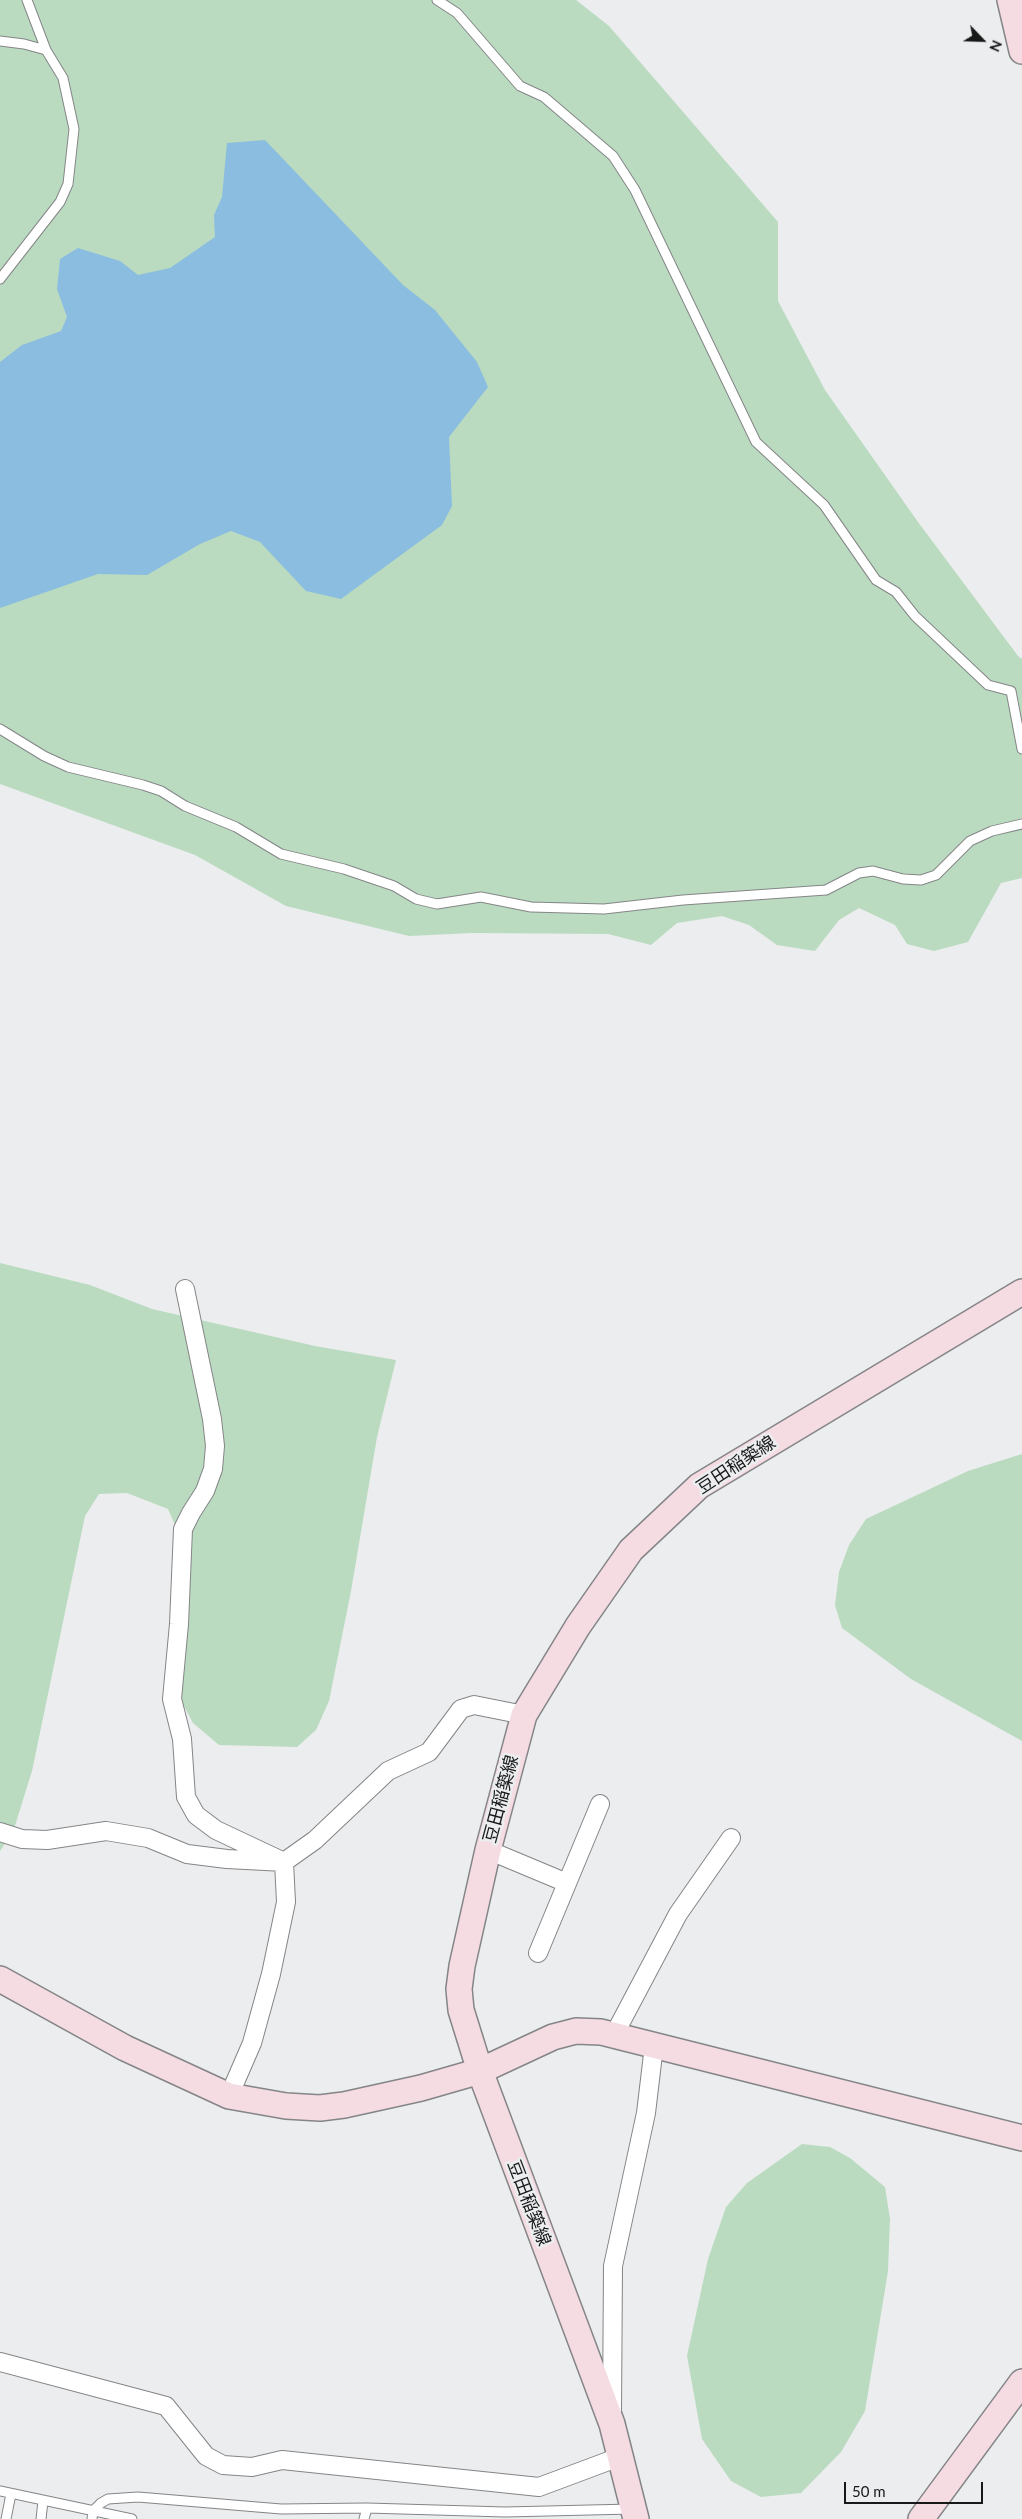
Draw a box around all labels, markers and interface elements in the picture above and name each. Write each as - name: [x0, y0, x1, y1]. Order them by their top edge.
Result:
- north arrow: [957, 15, 1007, 65]
- text: N: [986, 38, 1006, 55]
- street label: 豆田稲築線: [692, 1431, 780, 1499]
- street label: 豆田稲築線: [479, 1753, 523, 1845]
- street label: 豆田稲築線: [503, 2157, 555, 2249]
- scale bar: [847, 2472, 986, 2504]
- text: 50 m: [852, 2482, 886, 2500]

